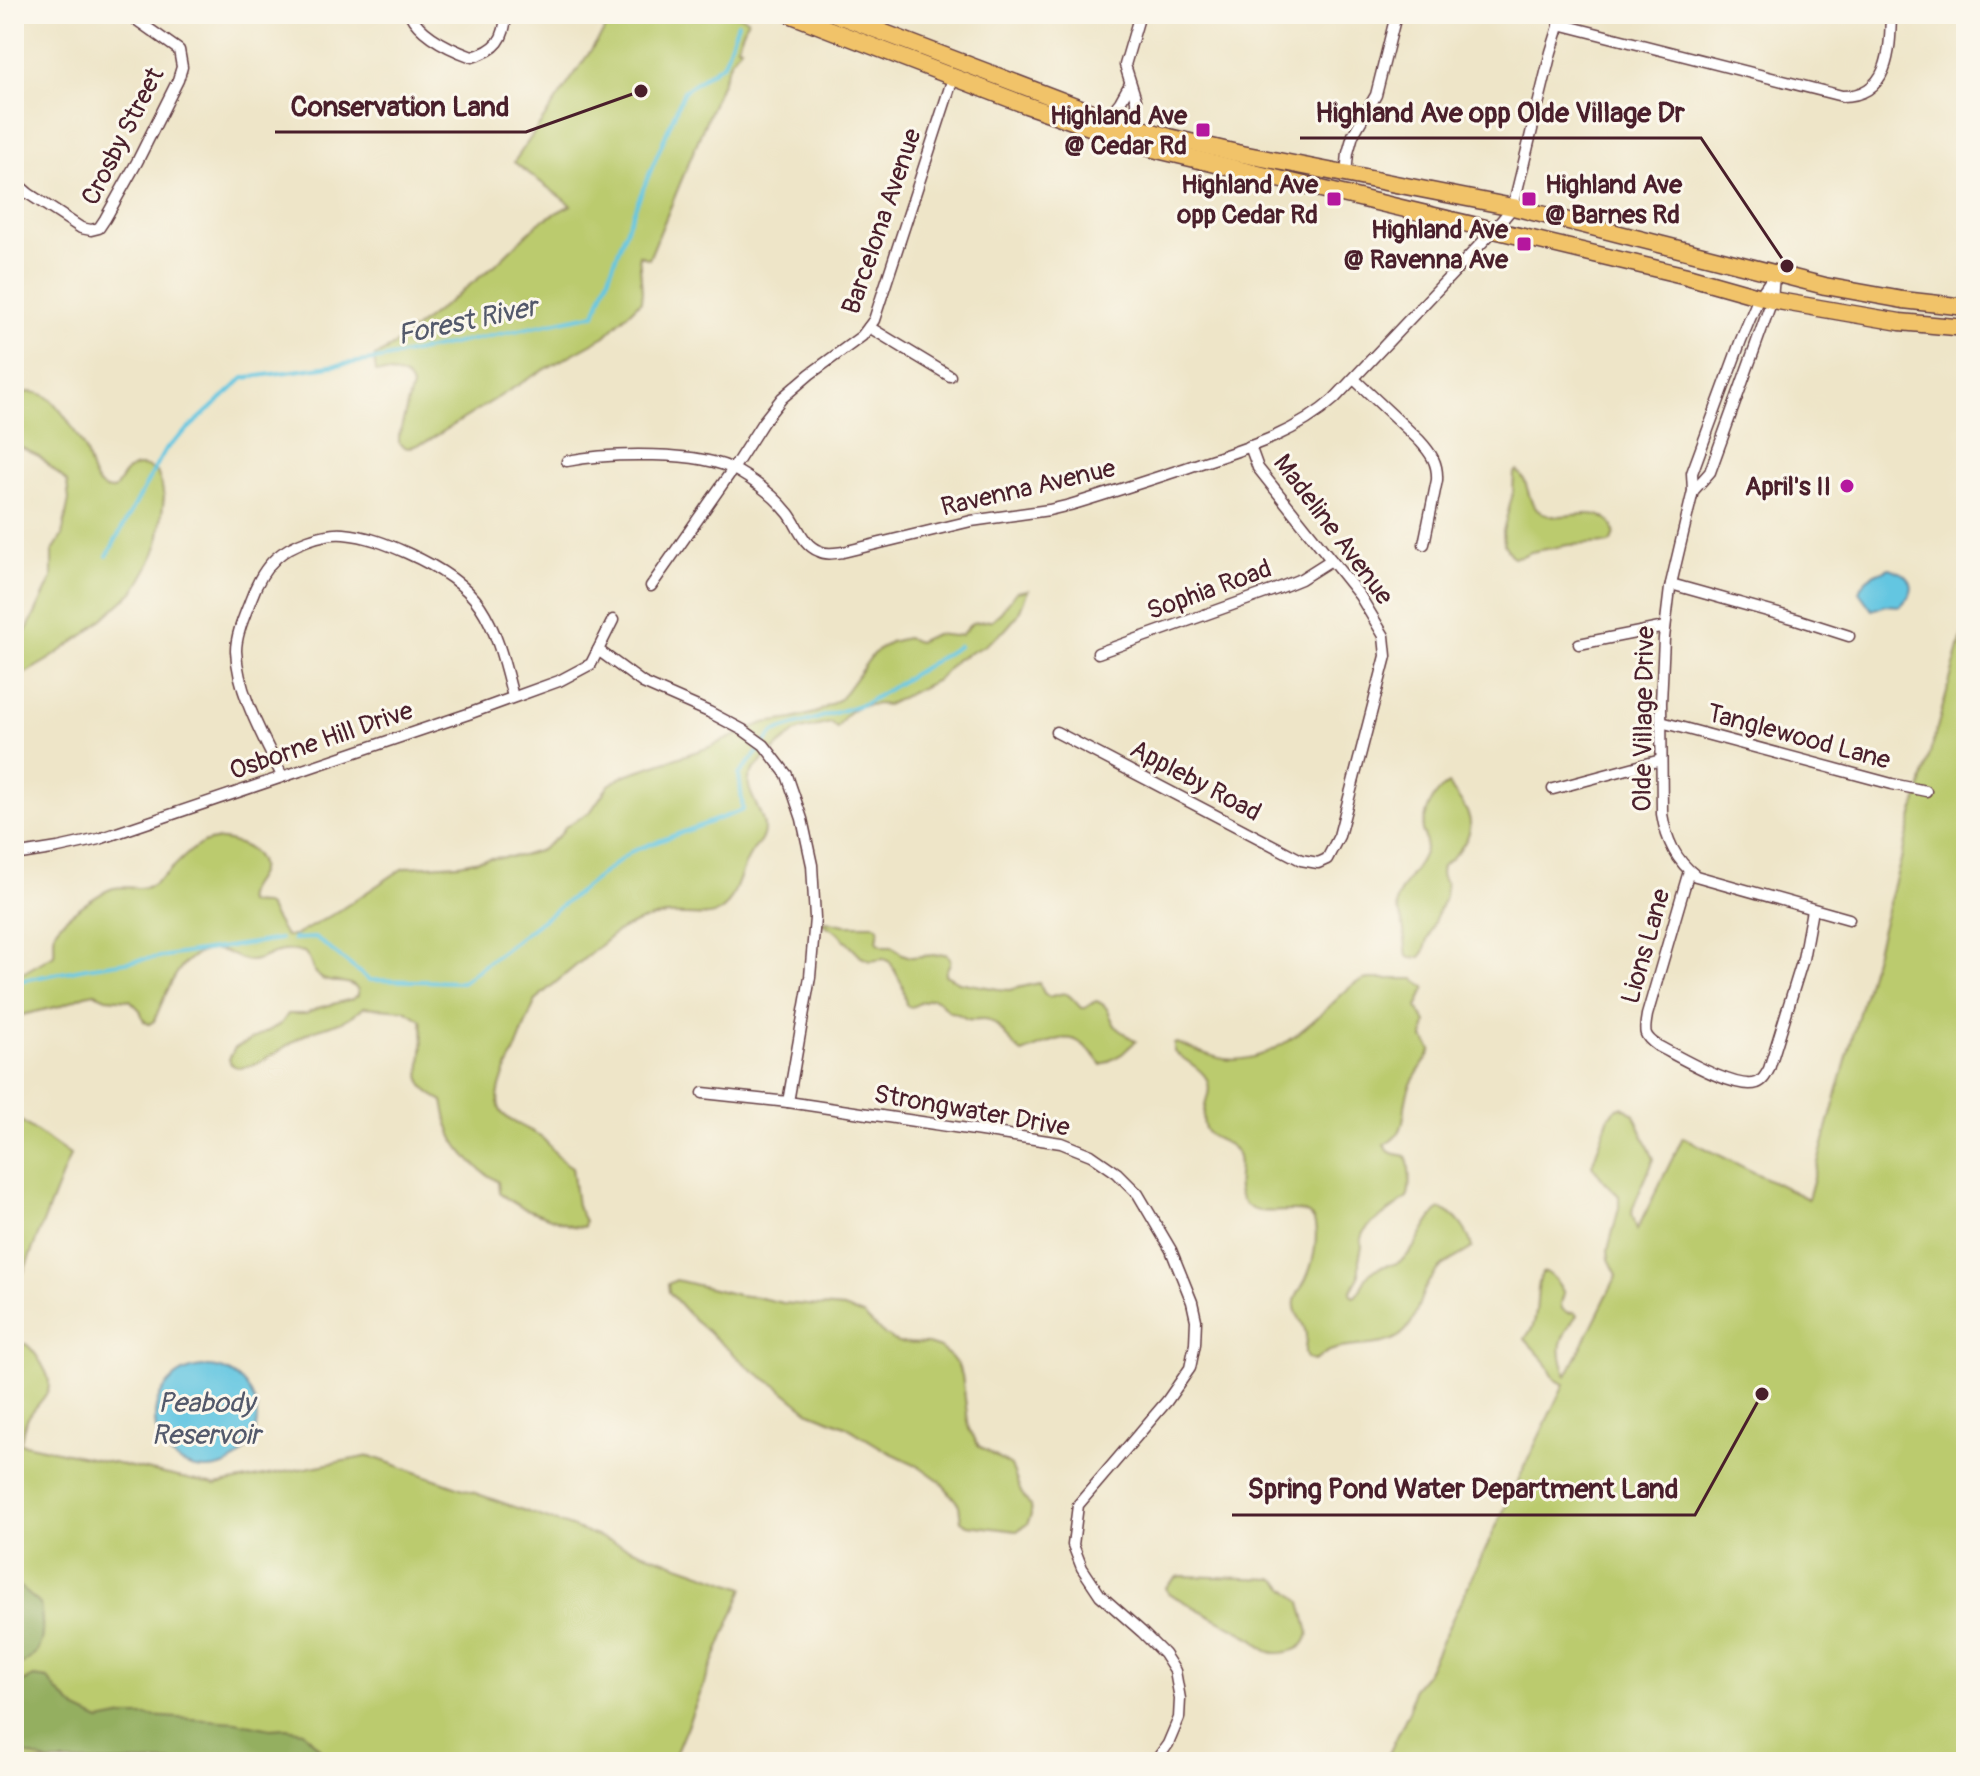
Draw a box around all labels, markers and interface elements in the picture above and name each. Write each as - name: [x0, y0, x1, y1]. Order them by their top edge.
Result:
- street label: Crosby Street: [74, 62, 172, 211]
- callout: Conservation Land: [275, 80, 526, 132]
- callout: Highland Ave opp Olde Village Dr: [1300, 86, 1701, 138]
- text: Conservation Land: [291, 90, 509, 125]
- text: Highland Ave opp Olde Village Dr: [1315, 96, 1686, 131]
- place label: Highland Ave @ Cedar Rd: [1050, 100, 1188, 162]
- marker: Highland Ave @ Cedar Rd: [1194, 121, 1212, 139]
- street label: Barcelona Avenue: [835, 124, 929, 318]
- place label: Highland Ave opp Cedar Rd: [1176, 169, 1319, 231]
- place label: Highland Ave @ Barnes Rd: [1545, 169, 1683, 231]
- marker: Highland Ave opp Cedar Rd: [1325, 190, 1343, 208]
- marker: Highland Ave @ Barnes Rd: [1520, 190, 1538, 208]
- place label: Highland Ave @ Ravenna Ave: [1343, 214, 1509, 276]
- marker: Highland Ave @ Ravenna Ave: [1515, 235, 1533, 253]
- water label: Forest River: [394, 289, 543, 353]
- street label: Madeline Avenue: [1266, 448, 1400, 611]
- street label: Ravenna Avenue: [938, 452, 1119, 524]
- place label: April's II: [1745, 471, 1831, 503]
- marker: April's II: [1838, 477, 1856, 495]
- street label: Sophia Road: [1143, 553, 1276, 627]
- street label: Olde Village Drive: [1626, 626, 1662, 812]
- street label: Osborne Hill Drive: [225, 695, 417, 787]
- street label: Tanglewood Lane: [1704, 697, 1894, 777]
- street label: Appleby Road: [1125, 733, 1267, 829]
- street label: Lions Lane: [1614, 885, 1678, 1007]
- street label: Strongwater Drive: [871, 1078, 1073, 1144]
- water label: Peabody Reservoir: [152, 1386, 263, 1453]
- callout: Spring Pond Water Department Land: [1232, 1463, 1695, 1515]
- text: Spring Pond Water Department Land: [1248, 1472, 1678, 1507]

